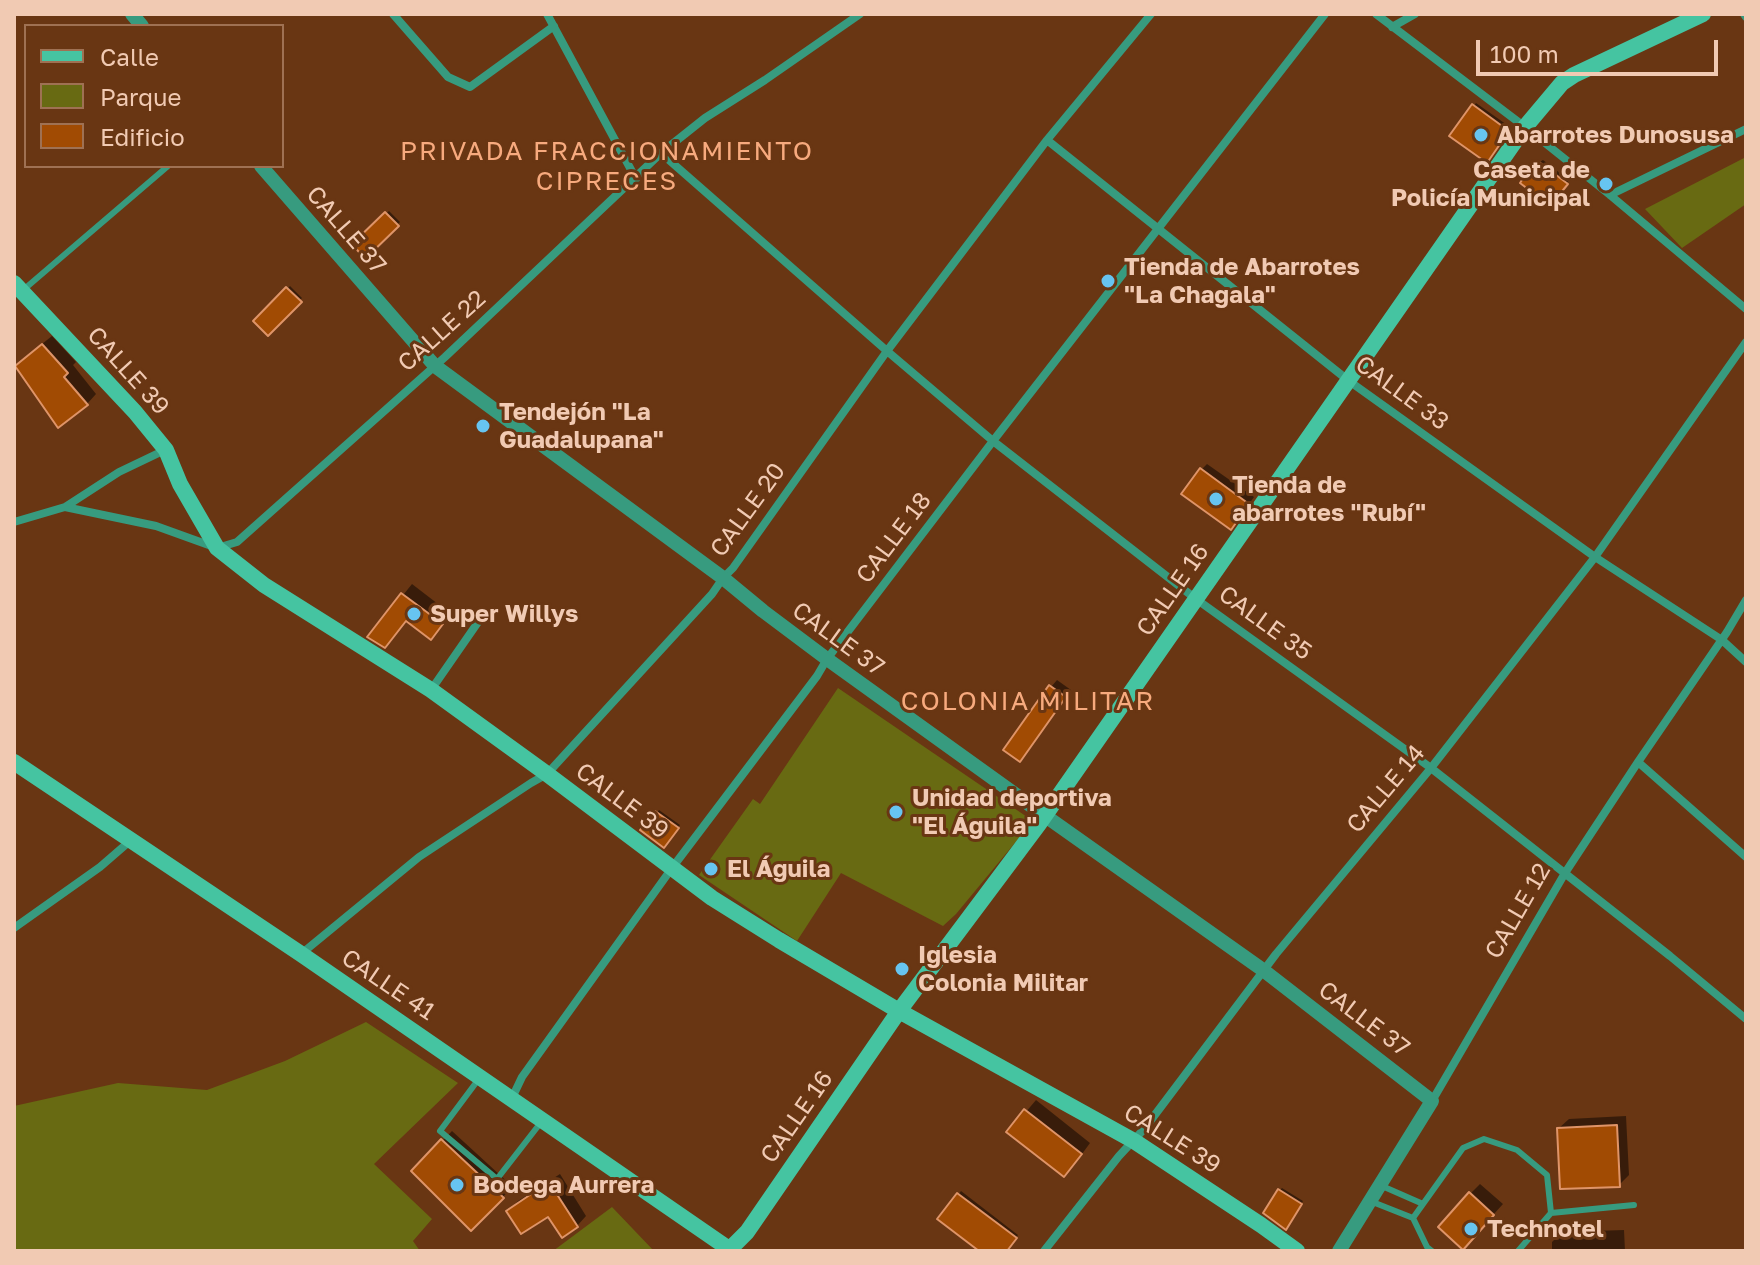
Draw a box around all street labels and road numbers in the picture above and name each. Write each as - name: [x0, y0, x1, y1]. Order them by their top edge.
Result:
- street label: CALLE 37: [300, 180, 392, 280]
- street label: CALLE 22: [392, 284, 492, 378]
- street label: CALLE 39: [81, 321, 175, 421]
- street label: CALLE 33: [1350, 350, 1454, 436]
- street label: CALLE 20: [704, 458, 792, 562]
- street label: CALLE 18: [851, 487, 937, 589]
- street label: CALLE 16: [1131, 538, 1215, 642]
- street label: CALLE 35: [1213, 580, 1317, 666]
- street label: CALLE 37: [786, 596, 890, 682]
- street label: CALLE 14: [1341, 739, 1431, 839]
- street label: CALLE 39: [570, 757, 674, 845]
- street label: CALLE 12: [1479, 858, 1557, 964]
- street label: CALLE 41: [336, 943, 440, 1027]
- street label: CALLE 37: [1313, 975, 1415, 1063]
- street label: CALLE 16: [755, 1065, 839, 1169]
- street label: CALLE 39: [1118, 1098, 1226, 1180]

